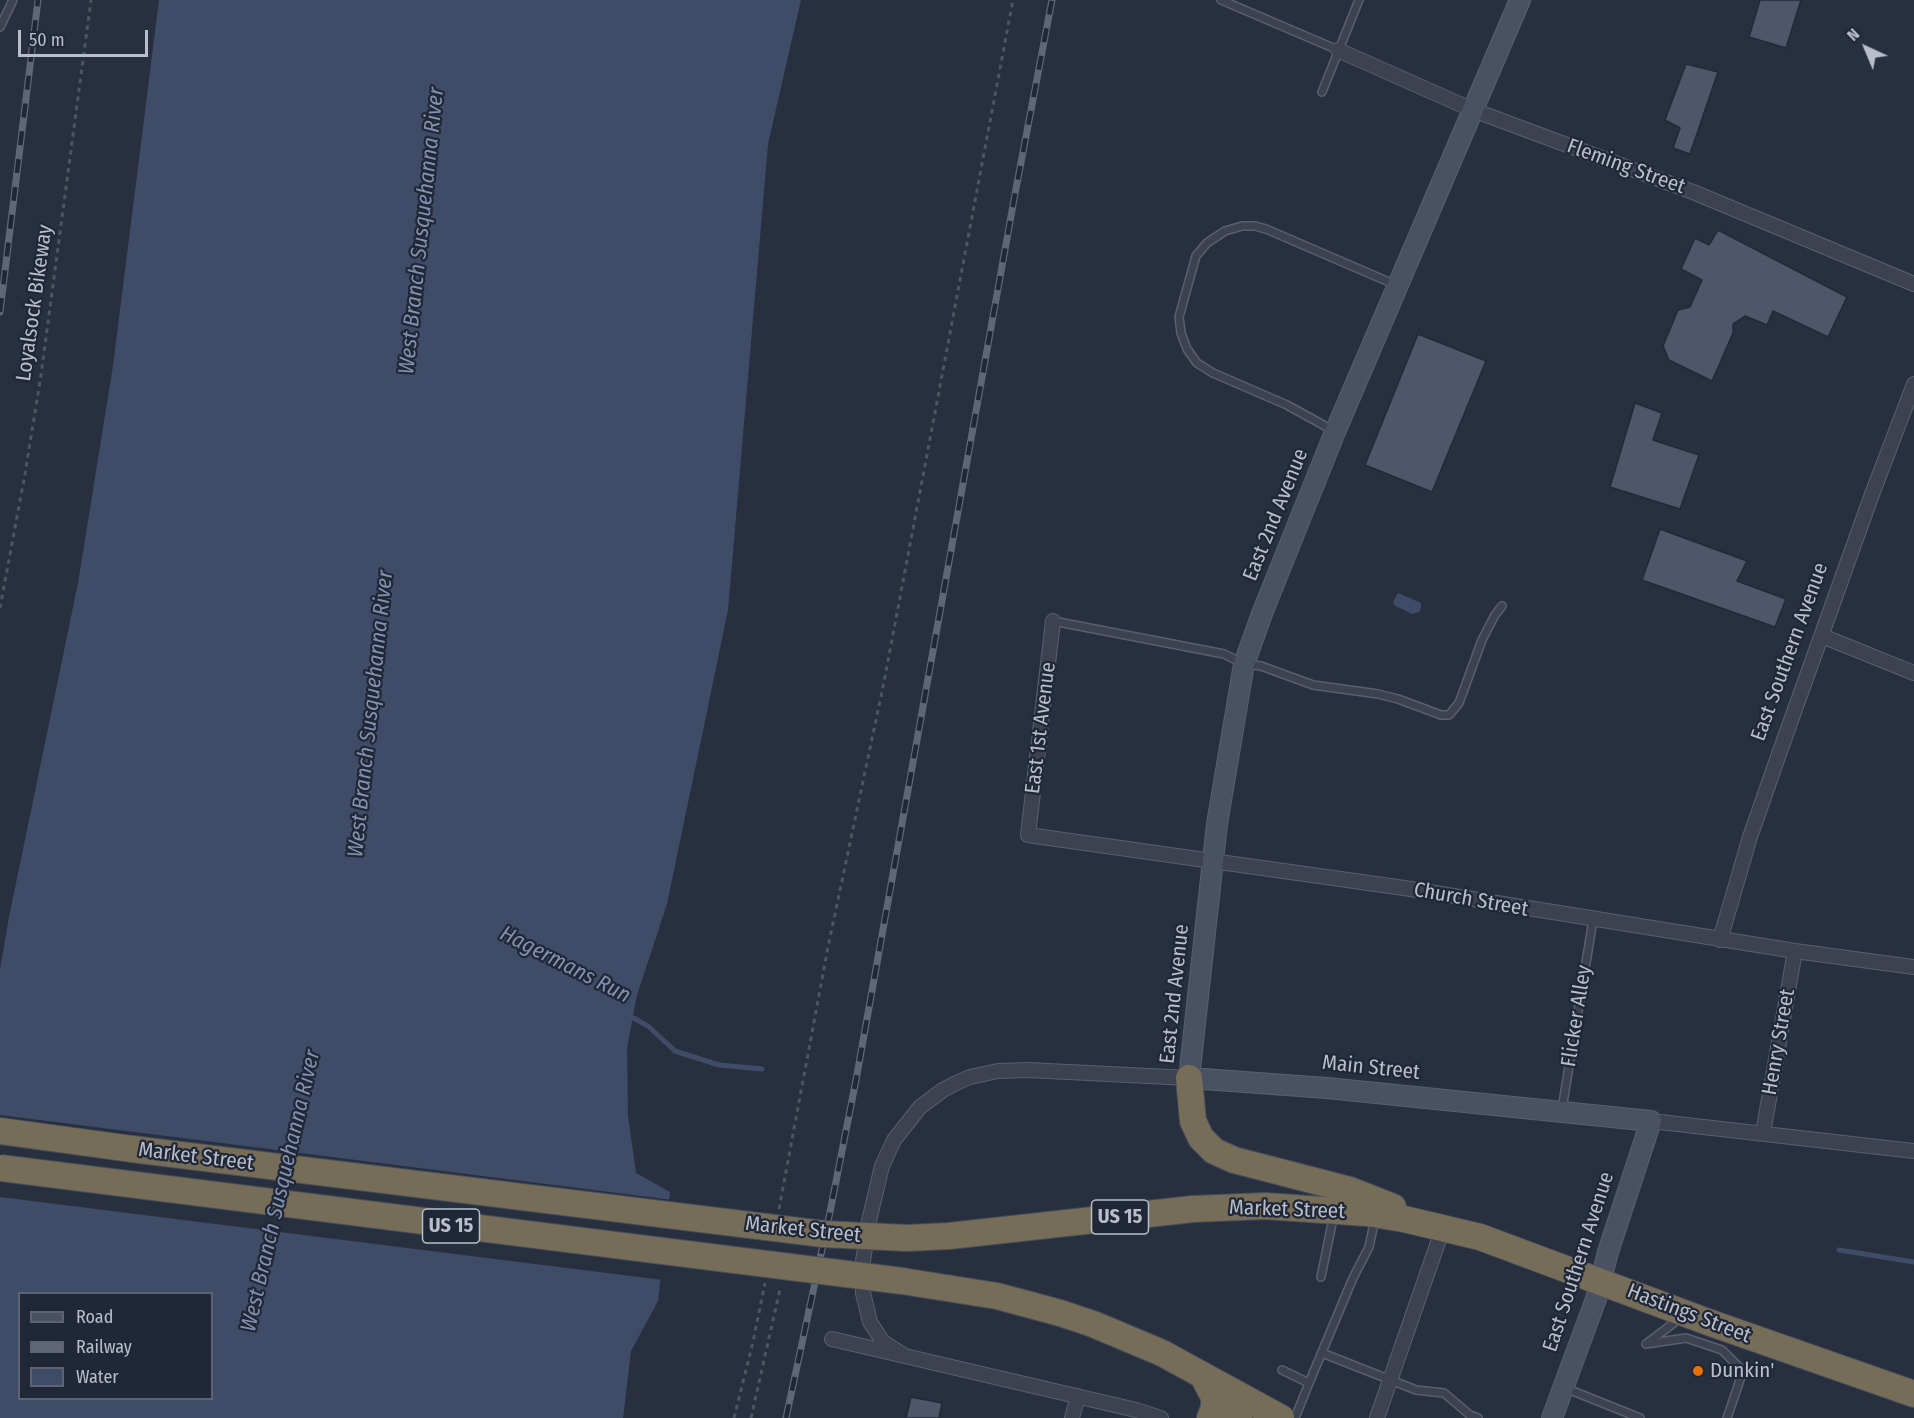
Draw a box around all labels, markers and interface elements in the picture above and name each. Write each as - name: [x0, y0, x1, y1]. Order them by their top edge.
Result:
- scale bar: [21, 18, 152, 56]
- north arrow: [1836, 18, 1896, 78]
- text: N: [1843, 25, 1863, 45]
- text: 50 m: [29, 29, 65, 51]
- water label: West Branch Susquehanna River: [394, 86, 450, 376]
- street label: Fleming Street: [1564, 134, 1688, 200]
- street label: Loyalsock Bikeway: [12, 223, 58, 383]
- street label: East 2nd Avenue: [1238, 445, 1314, 585]
- street label: East Southern Avenue: [1746, 560, 1834, 744]
- water label: West Branch Susquehanna River: [343, 569, 399, 859]
- street label: East 1st Avenue: [1020, 661, 1062, 795]
- street label: Church Street: [1412, 878, 1530, 922]
- water label: Hagermans Run: [495, 921, 635, 1009]
- street label: East 2nd Avenue: [1155, 923, 1195, 1065]
- street label: Flicker Alley: [1557, 963, 1597, 1069]
- street label: Henry Street: [1757, 987, 1801, 1097]
- water label: West Branch Susquehanna River: [236, 1048, 326, 1334]
- street label: Main Street: [1321, 1050, 1421, 1086]
- street label: Market Street: [137, 1137, 255, 1177]
- street label: East Southern Avenue: [1538, 1169, 1620, 1355]
- street label: Market Street: [1229, 1195, 1345, 1225]
- road number: US 15: [1092, 1200, 1148, 1234]
- road number: US 15: [422, 1209, 480, 1243]
- street label: Market Street: [744, 1211, 862, 1249]
- street label: Hastings Street: [1624, 1279, 1754, 1349]
- legend: [18, 1292, 213, 1400]
- text: Road: [76, 1306, 113, 1328]
- text: Railway: [76, 1336, 132, 1358]
- place label: Dunkin': [1710, 1358, 1774, 1384]
- marker: Dunkin': [1691, 1364, 1705, 1378]
- text: Water: [76, 1366, 119, 1388]

